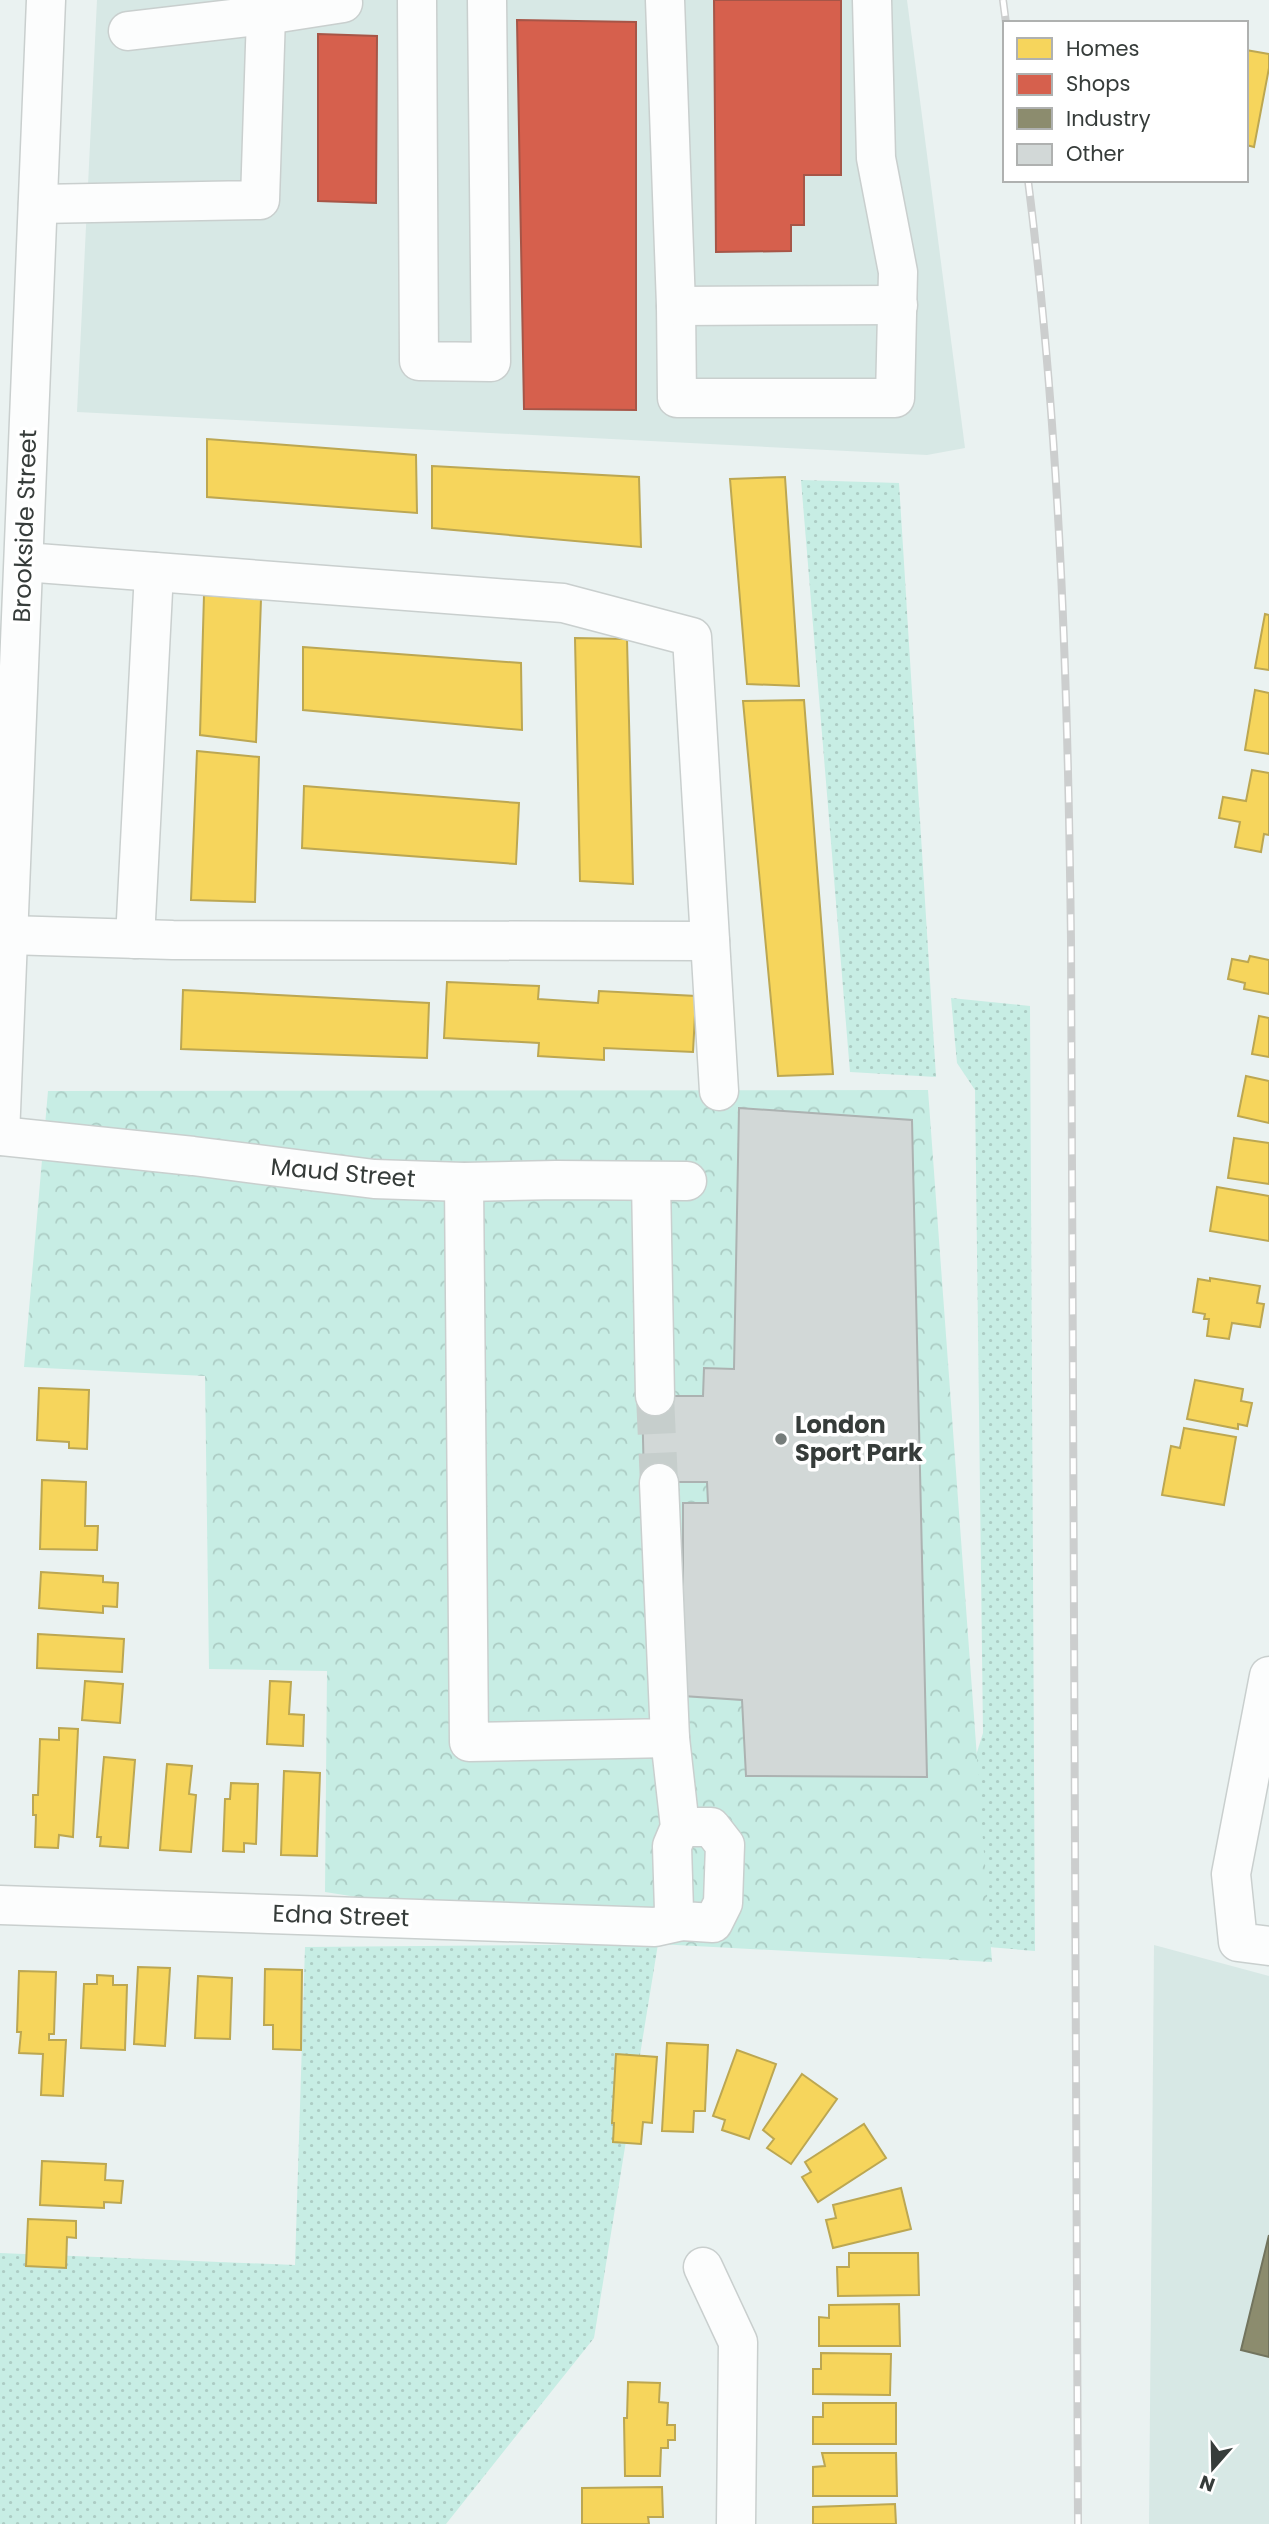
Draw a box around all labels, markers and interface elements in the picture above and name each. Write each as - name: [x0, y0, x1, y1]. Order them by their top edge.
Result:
- legend: [1003, 21, 1248, 182]
- text: Homes: [1066, 34, 1140, 63]
- text: Shops: [1066, 69, 1130, 98]
- text: Industry: [1066, 104, 1151, 133]
- text: Other: [1066, 139, 1125, 168]
- street label: Brookside Street: [5, 429, 44, 623]
- street label: Maud Street: [269, 1150, 417, 1195]
- place label: London Sport Park: [795, 1408, 923, 1469]
- marker: London Sport Park: [773, 1431, 789, 1447]
- street label: Edna Street: [272, 1897, 410, 1934]
- north arrow: [1178, 2433, 1248, 2503]
- text: N: [1196, 2468, 1219, 2499]

